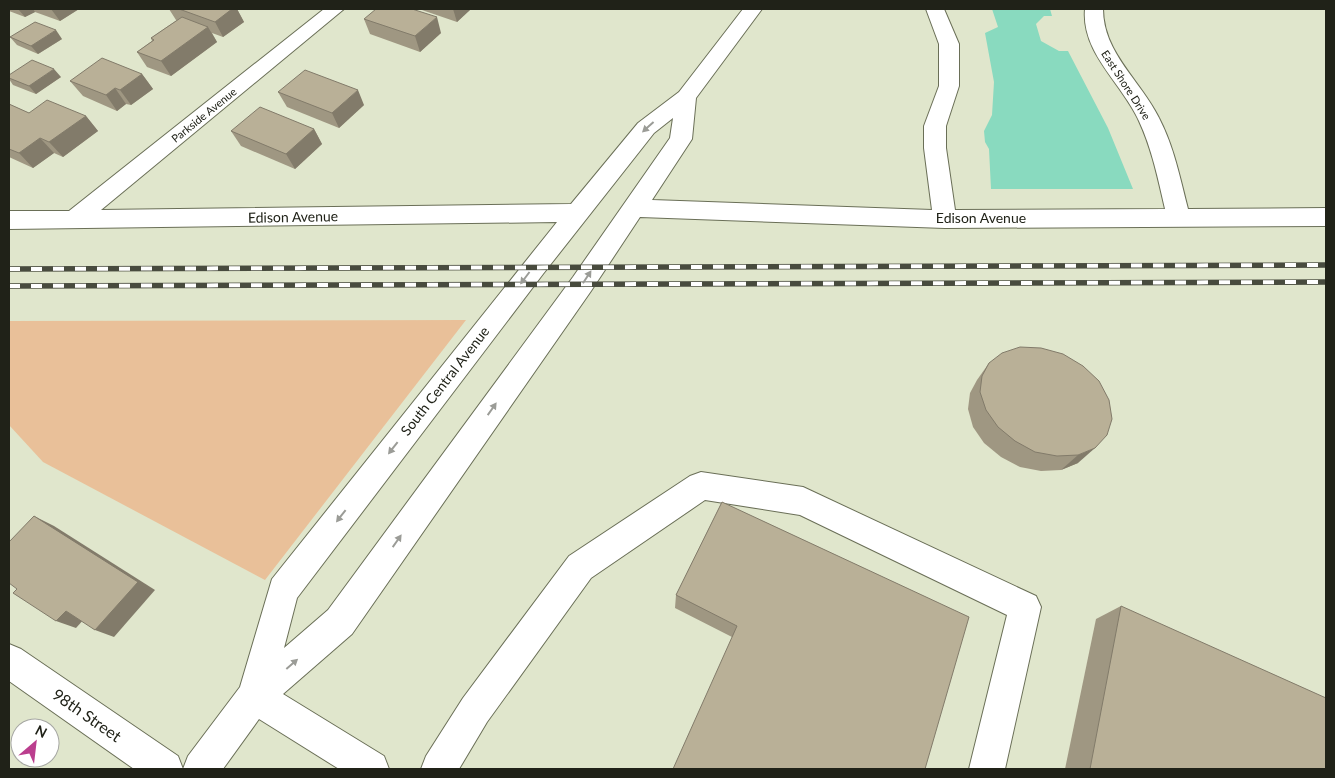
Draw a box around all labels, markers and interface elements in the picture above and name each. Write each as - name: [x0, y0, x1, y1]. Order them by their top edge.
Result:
- street label: East Shore Drive: [1099, 48, 1154, 122]
- street label: Parkside Avenue: [169, 84, 239, 145]
- one-way arrow: [643, 121, 655, 133]
- street label: Edison Avenue: [248, 207, 338, 226]
- street label: Edison Avenue: [936, 209, 1026, 226]
- one-way arrow: [520, 271, 530, 285]
- one-way arrow: [582, 271, 591, 284]
- street label: South Central Avenue: [397, 323, 492, 439]
- one-way arrow: [486, 403, 497, 416]
- one-way arrow: [388, 441, 399, 454]
- one-way arrow: [335, 509, 346, 522]
- one-way arrow: [392, 535, 402, 548]
- one-way arrow: [285, 658, 298, 669]
- street label: 98th Street: [49, 684, 125, 745]
- north arrow: [10, 718, 60, 768]
- text: N: [33, 721, 50, 741]

